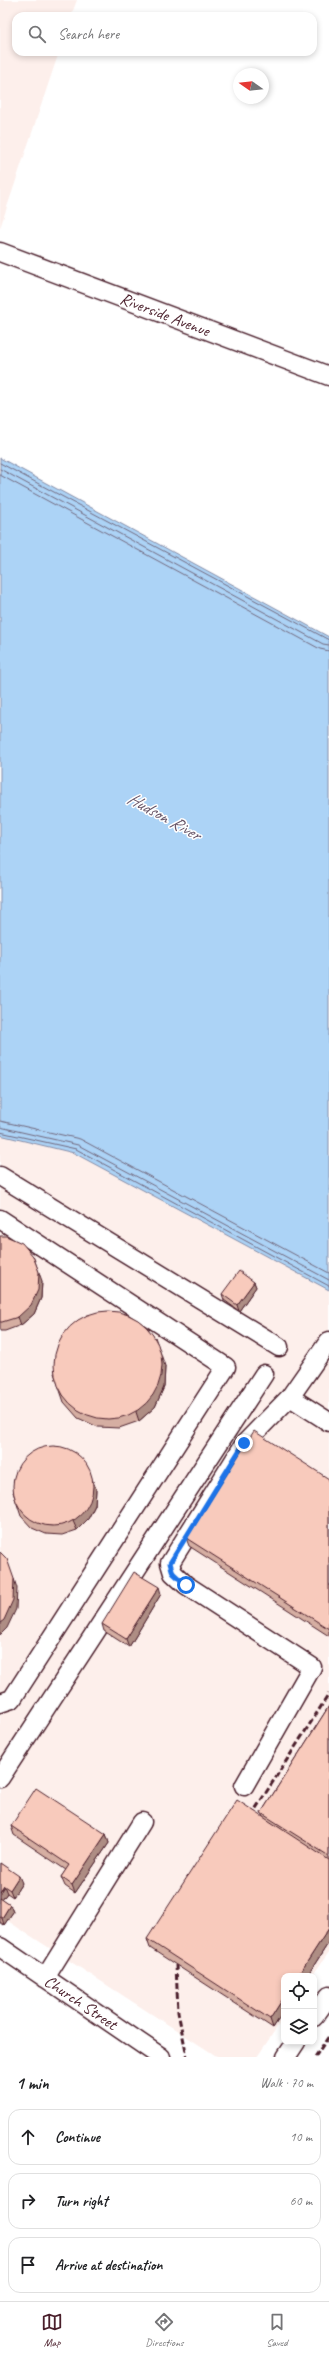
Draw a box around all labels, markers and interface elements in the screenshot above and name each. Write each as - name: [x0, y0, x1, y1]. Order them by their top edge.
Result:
- search box: [12, 12, 317, 56]
- icon: search: [26, 23, 48, 45]
- text: Search here: [58, 25, 119, 44]
- north arrow: [233, 68, 269, 104]
- street label: Riverside Avenue: [117, 288, 214, 342]
- water label: Hudson River: [124, 787, 207, 846]
- route end: [235, 1434, 253, 1452]
- route start: [177, 1576, 195, 1594]
- street label: Church Street: [40, 1970, 123, 2036]
- map controls: [281, 1973, 317, 2045]
- button: locate: [281, 1973, 317, 2009]
- button: layers: [281, 2009, 317, 2045]
- text: 1 min: [16, 2073, 49, 2094]
- text: Walk · 70 m: [260, 2075, 313, 2091]
- icon: ahead: [17, 2126, 39, 2148]
- text: Continue: [55, 2128, 100, 2147]
- text: 10 m: [290, 2129, 312, 2145]
- icon: right: [17, 2190, 39, 2212]
- text: Turn right: [55, 2192, 108, 2211]
- text: 60 m: [290, 2193, 312, 2209]
- icon: arrive: [17, 2254, 39, 2276]
- text: Arrive at destination: [55, 2256, 162, 2275]
- tab: Map: [41, 2311, 63, 2349]
- tab: Directions: [145, 2311, 184, 2349]
- tab: Saved: [266, 2311, 288, 2349]

